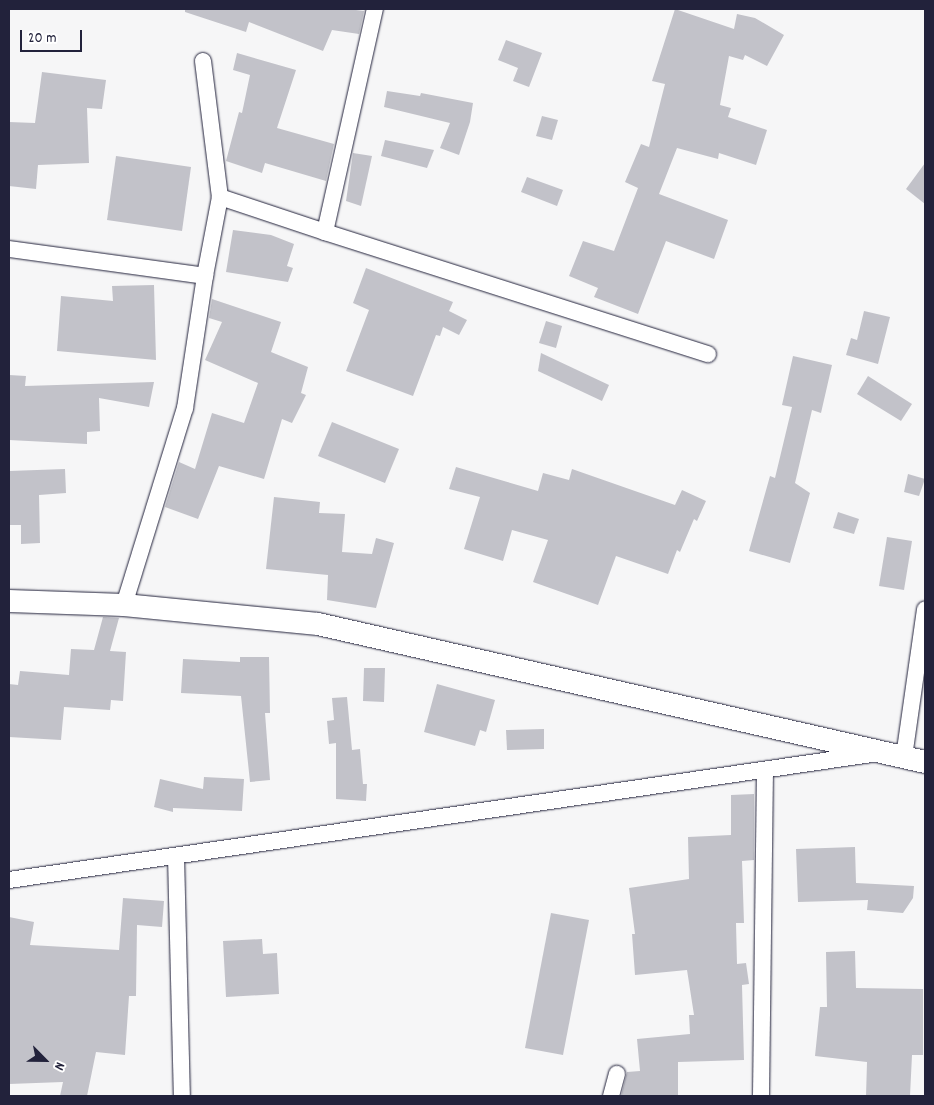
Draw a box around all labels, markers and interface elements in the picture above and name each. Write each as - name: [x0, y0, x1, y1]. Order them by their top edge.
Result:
- scale bar: [22, 20, 85, 52]
- text: 20 m: [28, 28, 56, 50]
- north arrow: [20, 1035, 70, 1085]
- text: N: [48, 1059, 69, 1073]

